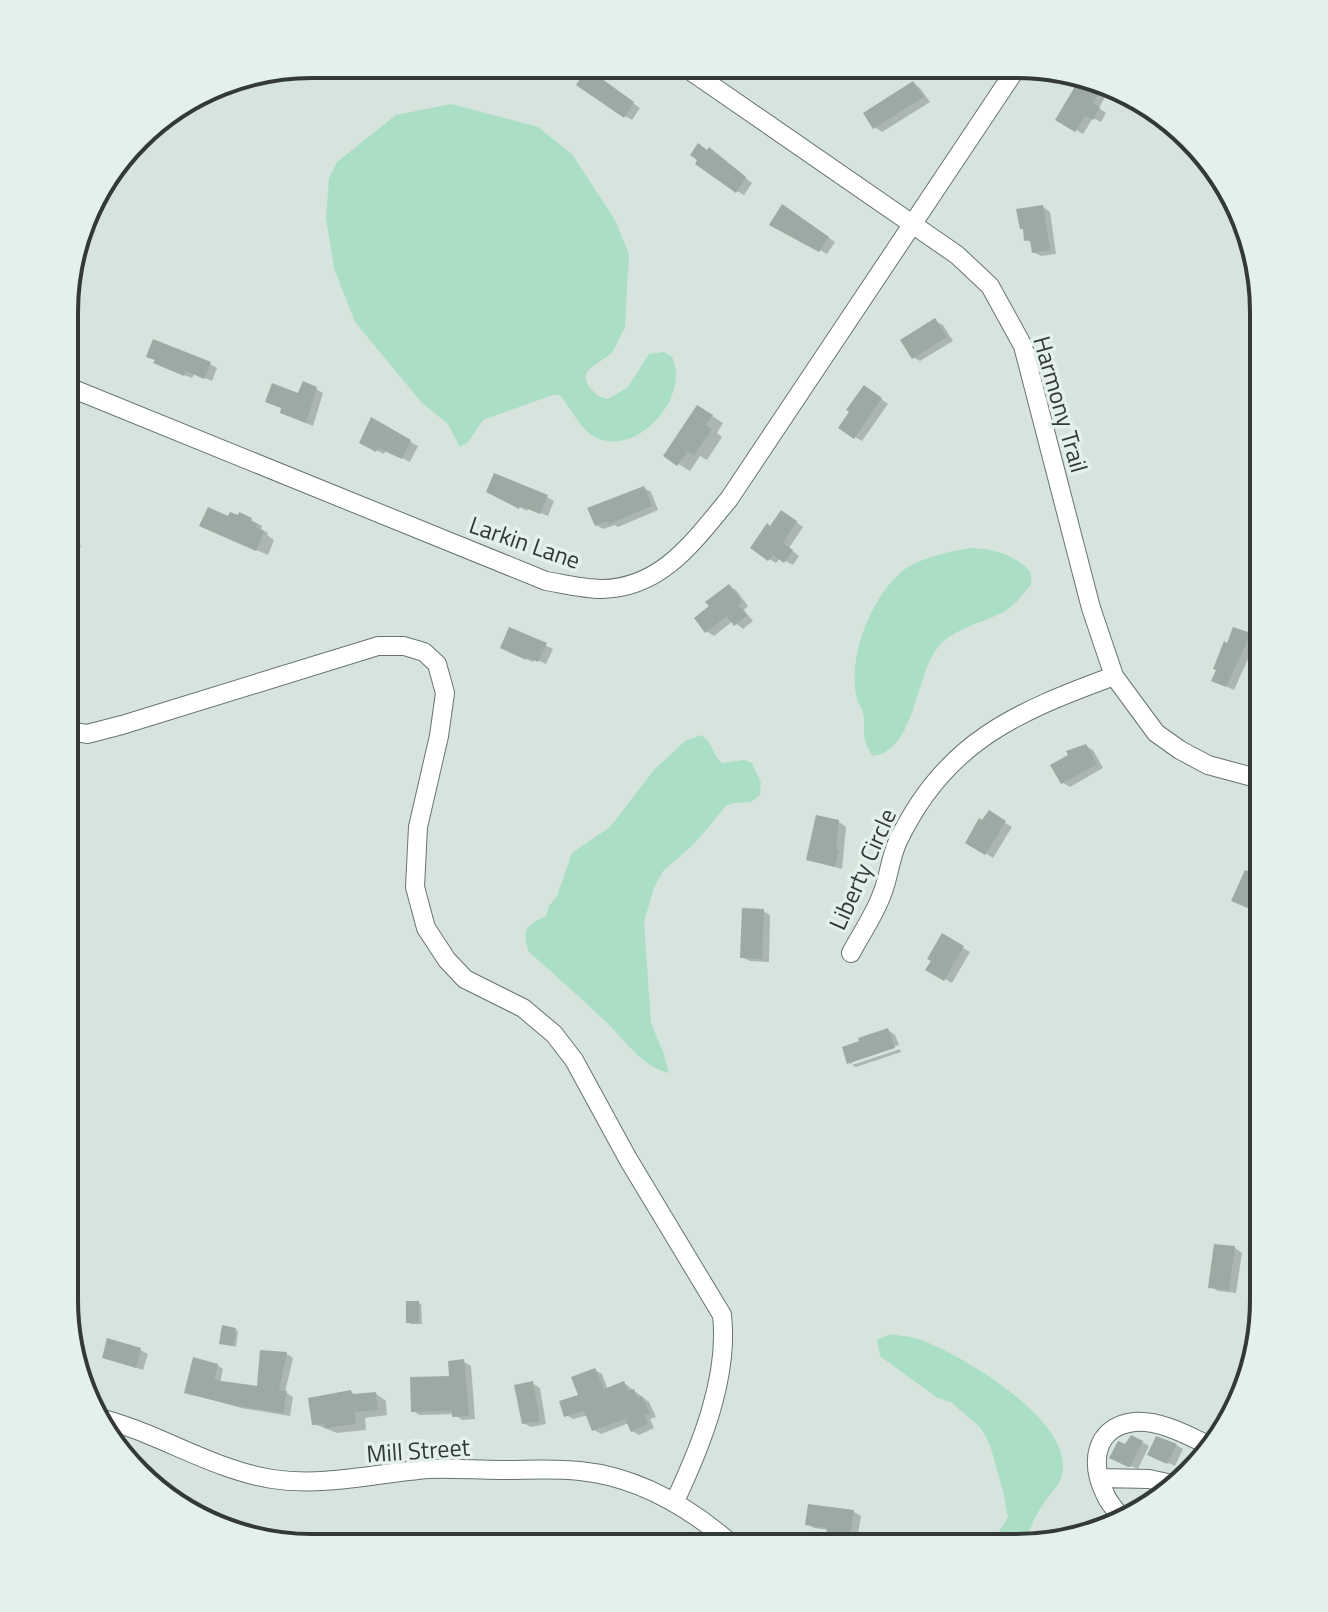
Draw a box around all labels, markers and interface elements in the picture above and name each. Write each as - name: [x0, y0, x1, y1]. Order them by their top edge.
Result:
- street label: Harmony Trail: [1024, 331, 1098, 477]
- street label: Larkin Lane: [465, 506, 585, 578]
- street label: Liberty Circle: [819, 802, 905, 936]
- street label: Mill Street: [365, 1428, 472, 1472]

